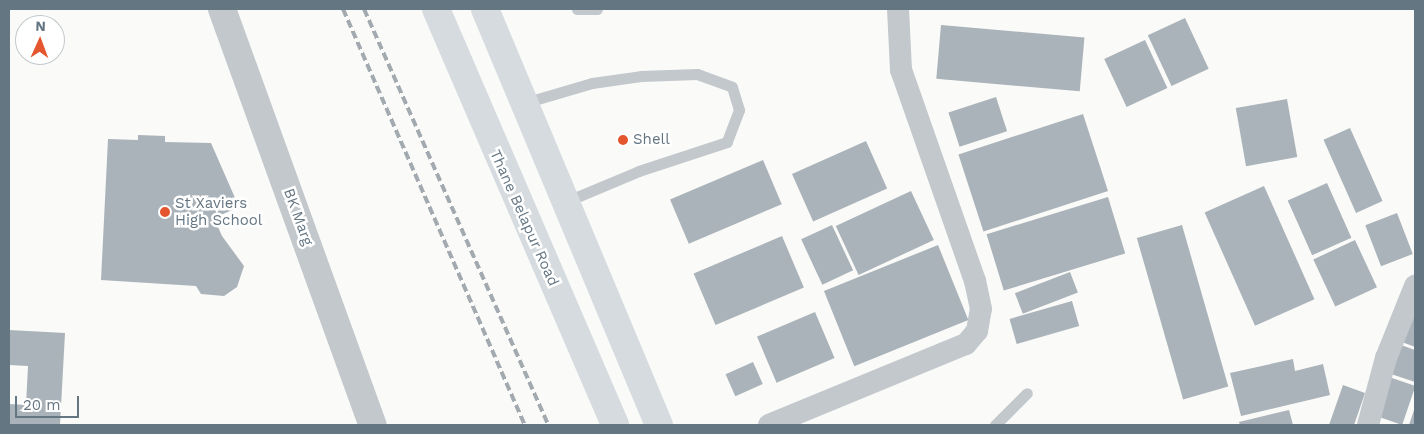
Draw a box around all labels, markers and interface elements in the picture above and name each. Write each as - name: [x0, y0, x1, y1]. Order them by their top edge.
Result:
- north arrow: [15, 15, 65, 65]
- text: N: [35, 18, 46, 34]
- place label: Shell: [633, 131, 670, 149]
- marker: Shell: [617, 134, 629, 146]
- street label: Thane Belapur Road: [486, 147, 562, 289]
- street label: BK Marg: [279, 186, 317, 248]
- place label: St Xaviers High School: [175, 194, 262, 229]
- marker: St Xaviers High School: [159, 206, 171, 218]
- scale bar: [18, 386, 81, 418]
- text: 20 m: [23, 396, 61, 414]

